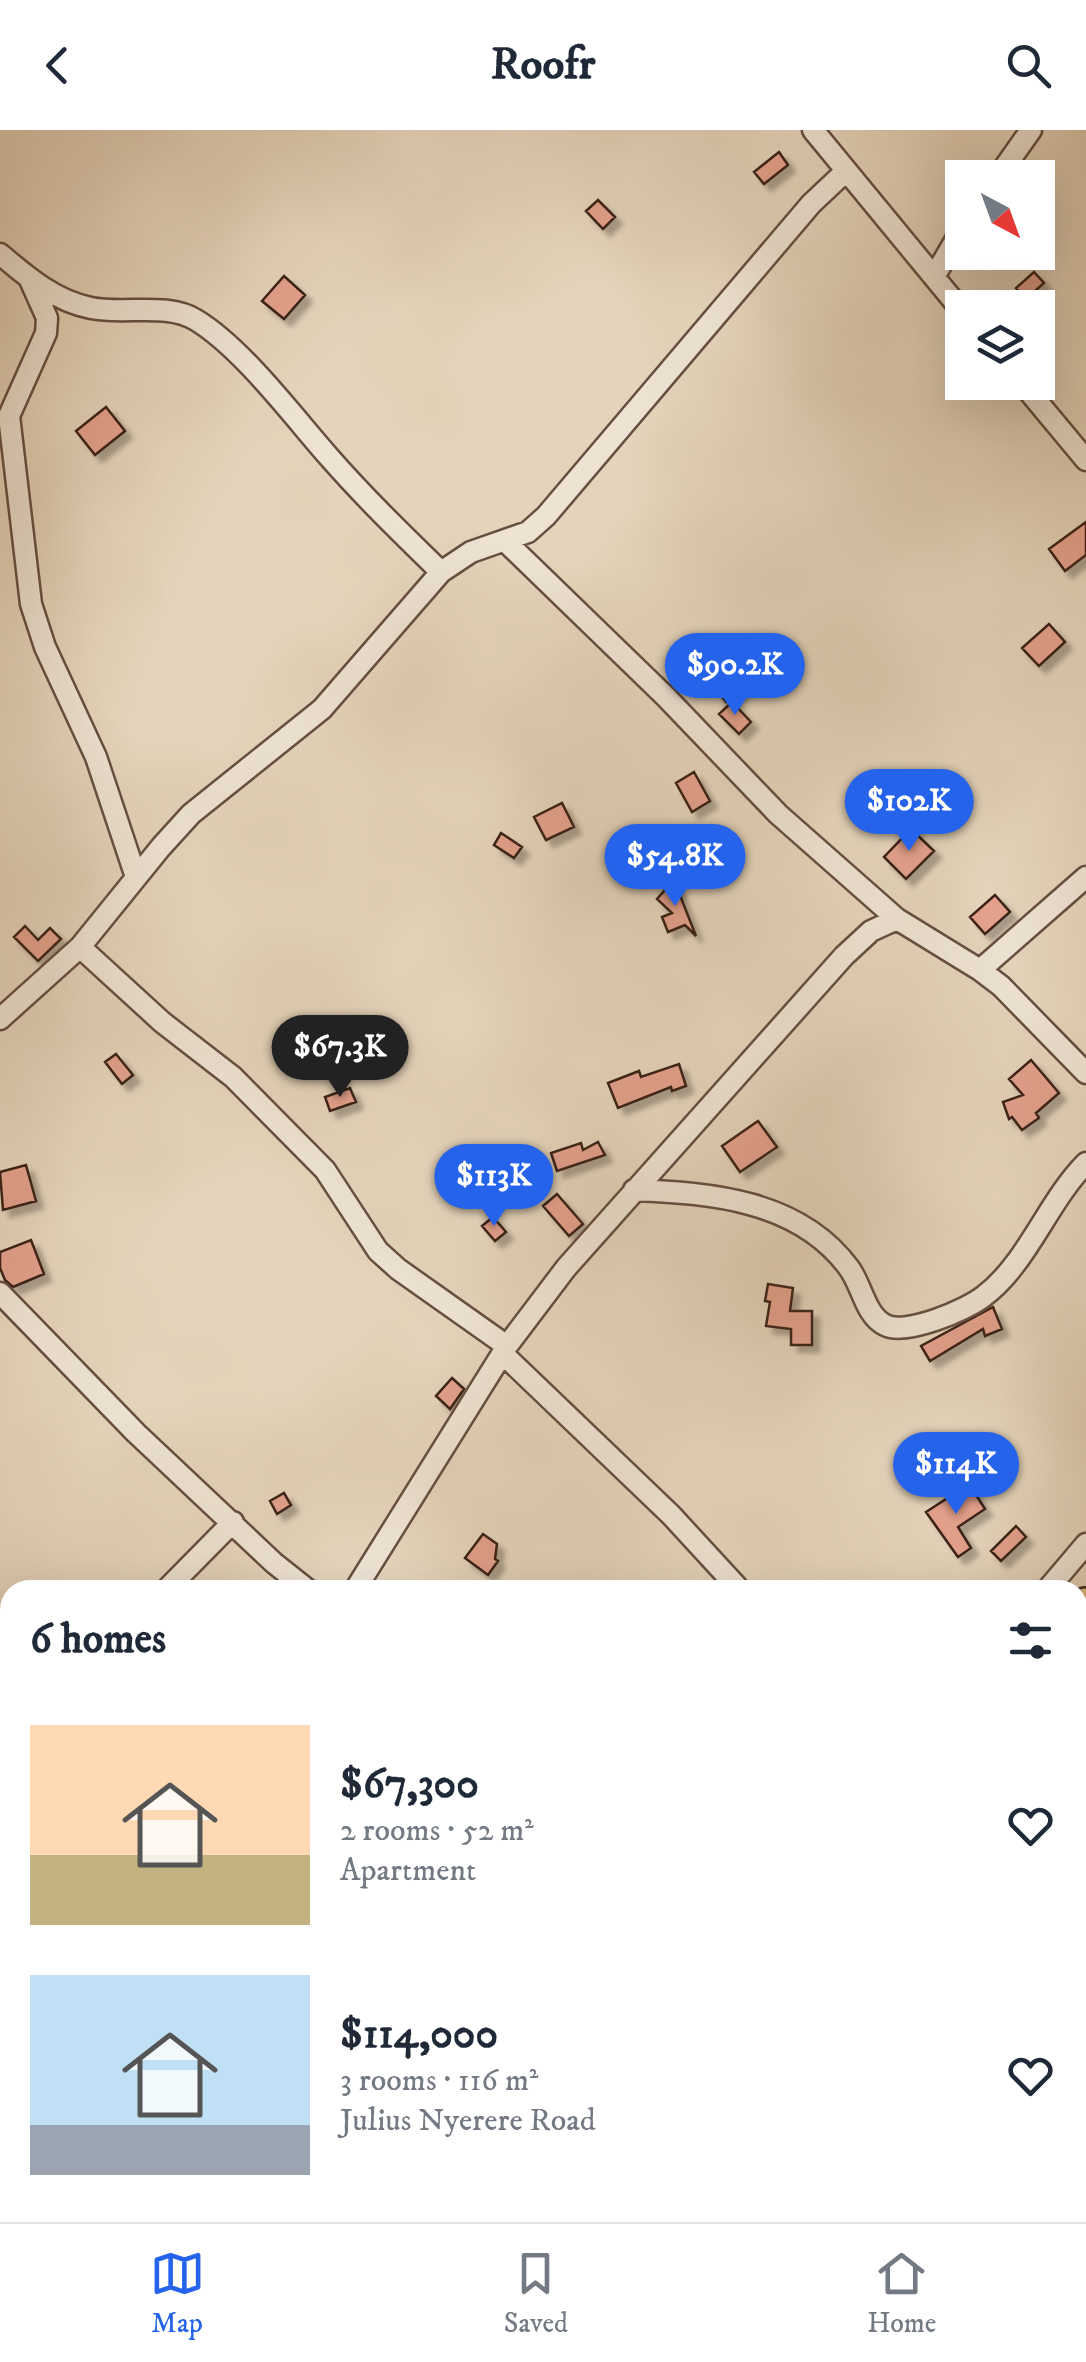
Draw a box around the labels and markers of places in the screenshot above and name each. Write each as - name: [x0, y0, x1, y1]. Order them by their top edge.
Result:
- pin: $90.2K: [654, 633, 816, 718]
- pin: $102K: [839, 769, 979, 854]
- pin: $54.8K: [594, 824, 756, 909]
- pin: $67.3K: [259, 1015, 421, 1100]
- pin: $113K: [424, 1144, 564, 1229]
- pin: $114K: [886, 1432, 1026, 1517]

